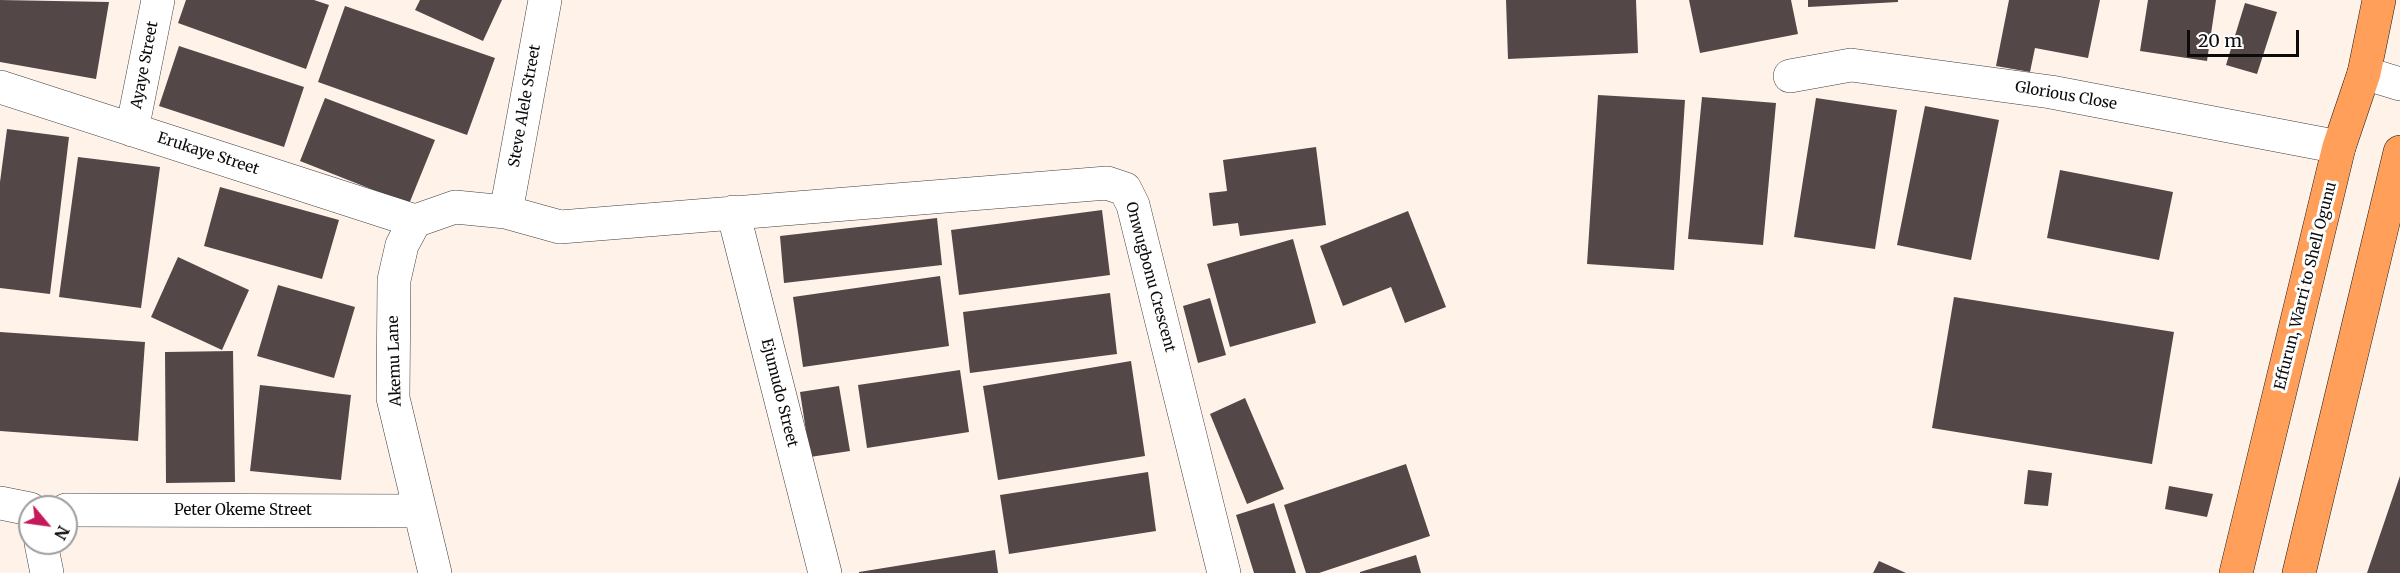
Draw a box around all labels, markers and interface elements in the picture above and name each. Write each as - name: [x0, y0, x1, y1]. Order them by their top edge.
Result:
- scale bar: [2190, 18, 2302, 56]
- street label: Ayaye Street: [128, 20, 162, 110]
- text: 20 m: [2198, 29, 2242, 52]
- street label: Steve Alele Street: [505, 43, 545, 169]
- street label: Glorious Close: [2014, 78, 2118, 114]
- street label: Erukaye Street: [155, 129, 261, 179]
- street label: Effurun, Warri to Shell Ogunu: [2271, 180, 2341, 392]
- street label: Onwugbonu Crescent: [1121, 200, 1179, 354]
- street label: Akemu Lane: [384, 315, 406, 407]
- street label: Ejumudo Street: [757, 337, 801, 449]
- north arrow: [18, 495, 78, 555]
- street label: Peter Okeme Street: [174, 502, 312, 520]
- text: N: [50, 522, 74, 543]

